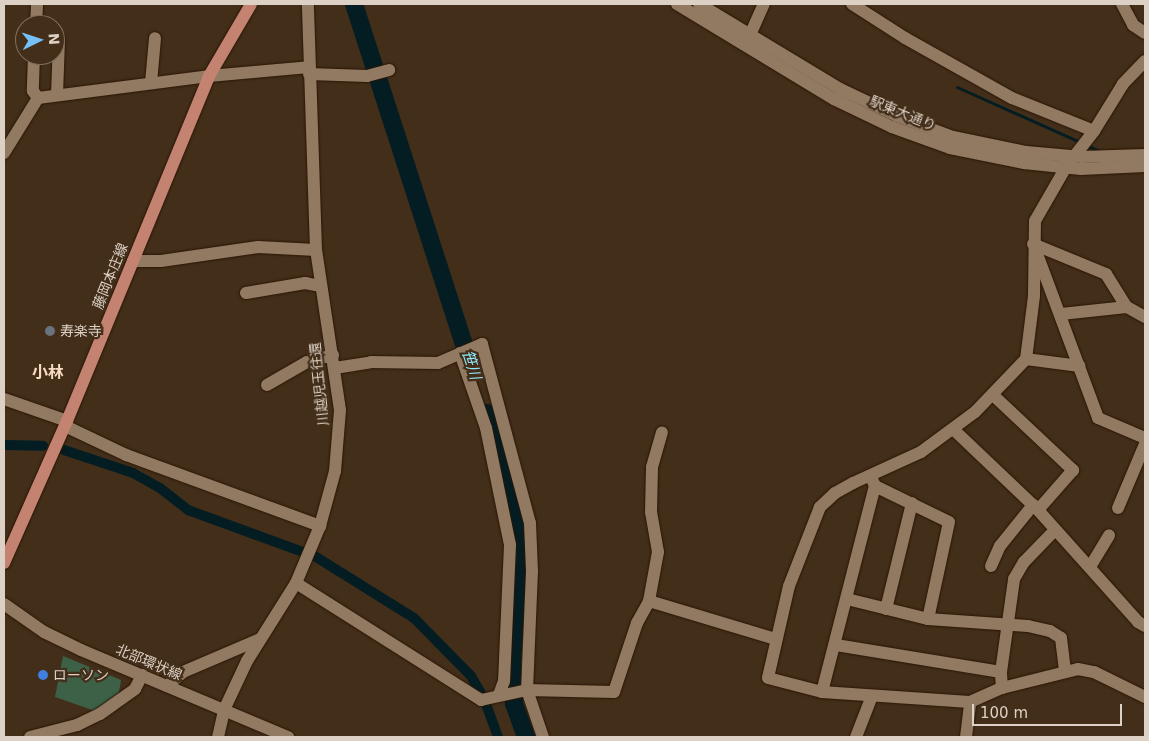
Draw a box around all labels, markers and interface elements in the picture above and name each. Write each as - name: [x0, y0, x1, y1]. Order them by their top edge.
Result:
- north arrow: [15, 15, 65, 65]
- text: N: [46, 33, 62, 45]
- street label: 駅東大通り: [867, 92, 939, 134]
- street label: 藤岡本庄線: [89, 240, 131, 312]
- place label: 寿楽寺: [60, 323, 102, 339]
- marker: 寿楽寺: [44, 325, 56, 337]
- street label: 川越児玉往還: [306, 341, 332, 427]
- water label: 笹川: [458, 348, 484, 382]
- district label: 小林: [32, 363, 64, 383]
- street label: 北部環状線: [114, 641, 184, 683]
- place label: ローソン: [53, 667, 109, 683]
- marker: ローソン: [37, 669, 49, 681]
- scale bar: [974, 694, 1124, 726]
- text: 100 m: [980, 704, 1028, 722]

